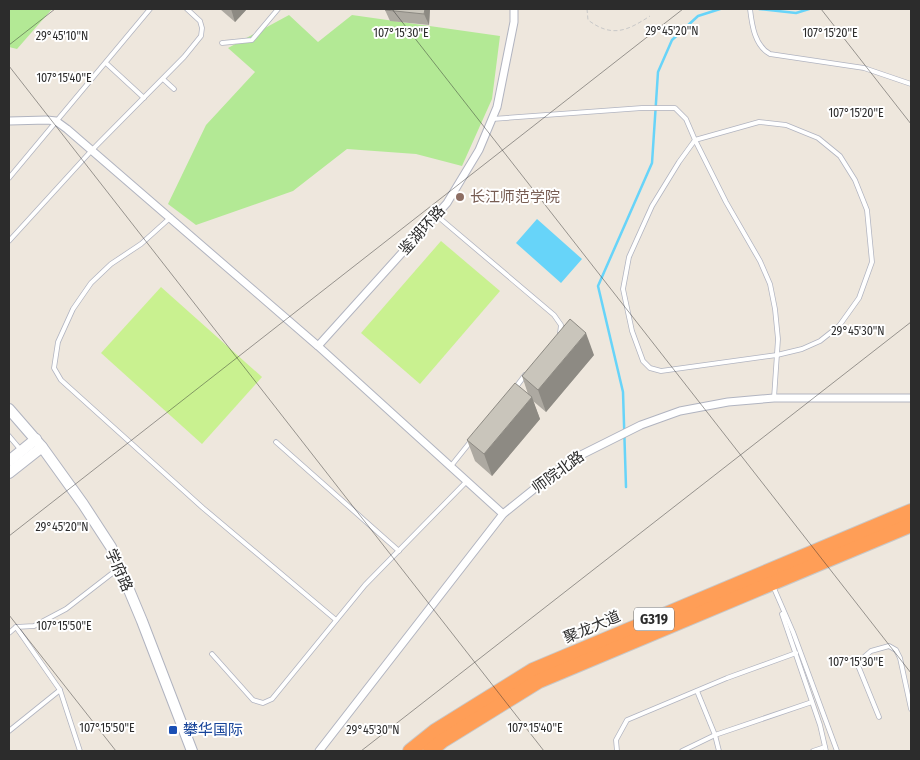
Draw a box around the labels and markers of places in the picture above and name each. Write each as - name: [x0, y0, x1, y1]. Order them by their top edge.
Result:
- place label: 长江师范学院: [470, 188, 560, 206]
- marker: 长江师范学院: [454, 191, 466, 203]
- place label: 攀华国际: [183, 721, 243, 739]
- marker: 攀华国际: [167, 724, 179, 736]

